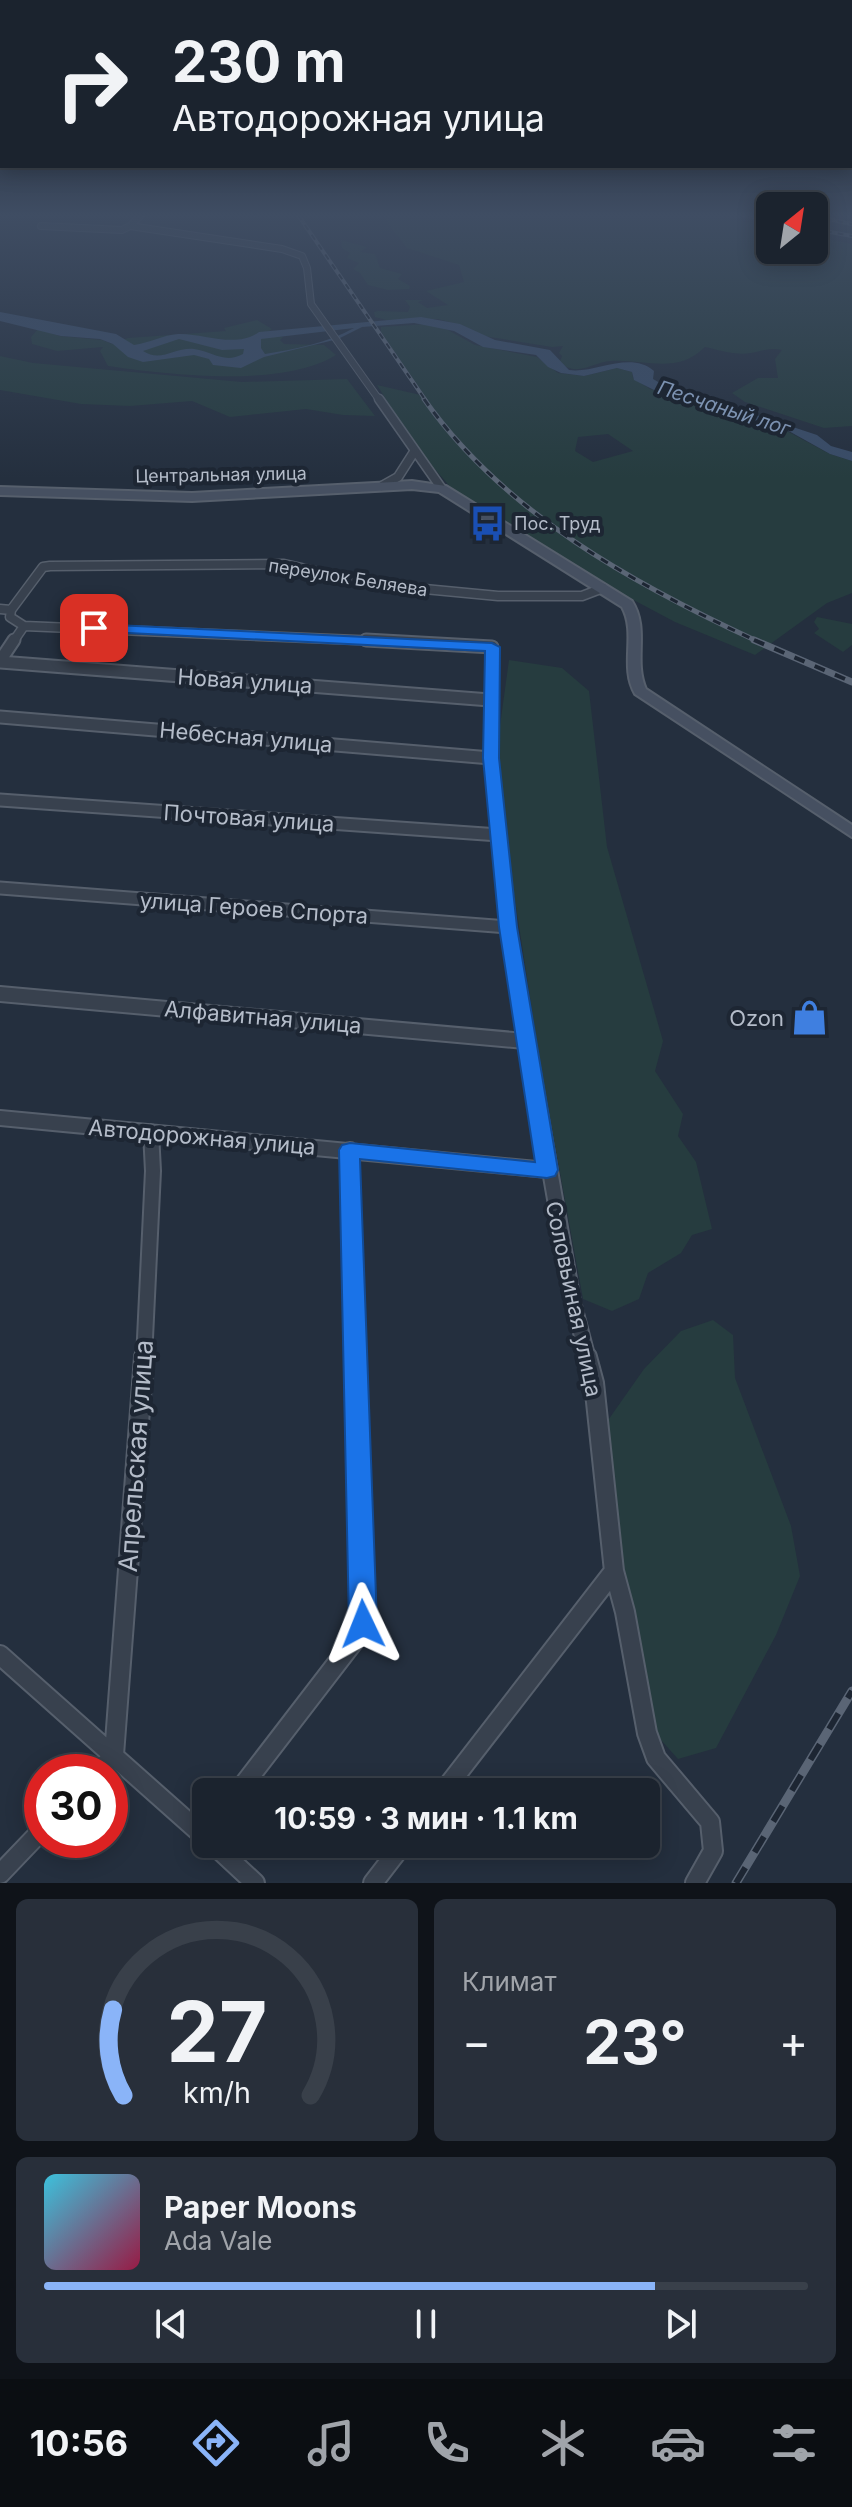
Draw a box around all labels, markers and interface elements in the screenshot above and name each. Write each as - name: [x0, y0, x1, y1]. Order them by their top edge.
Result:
- text: 230 m: [172, 28, 346, 96]
- icon: right: [40, 32, 144, 136]
- text: Автодорожная улица: [172, 96, 545, 140]
- north arrow: [756, 192, 828, 264]
- map controls: [756, 192, 828, 264]
- water label: Песчаный лог: [655, 375, 795, 441]
- street label: Центральная улица: [135, 463, 307, 486]
- bus stop icon: Пос. Труд: [469, 505, 507, 543]
- place label: Пос. Труд: [514, 513, 601, 534]
- street label: переулок Беляева: [267, 555, 429, 600]
- pin: [60, 594, 128, 662]
- icon: arrive: [72, 606, 116, 650]
- street label: Новая улица: [177, 663, 313, 699]
- street label: Небесная улица: [158, 716, 334, 758]
- street label: Почтовая улица: [163, 799, 335, 837]
- street label: улица Героев Спорта: [139, 887, 369, 929]
- street label: Алфавитная улица: [163, 995, 363, 1039]
- shop icon: Ozon: [791, 999, 829, 1037]
- place label: Ozon: [729, 1005, 784, 1031]
- street label: Автодорожная улица: [87, 1114, 317, 1160]
- street label: Соловьиная улица: [541, 1199, 607, 1399]
- street label: Апрельская улица: [112, 1339, 159, 1573]
- position arrow: [321, 1582, 405, 1666]
- speed limit sign: 30: [24, 1754, 128, 1858]
- text: 10:59 · 3 мин · 1.1 km: [274, 1800, 578, 1836]
- text: Климат: [462, 1966, 557, 1997]
- text: 27: [167, 1981, 267, 2082]
- text: 23°: [583, 2006, 687, 2078]
- text: −: [462, 2015, 491, 2069]
- text: +: [779, 2015, 808, 2069]
- text: km/h: [183, 2075, 251, 2110]
- text: Paper Moons: [164, 2189, 357, 2225]
- text: Ada Vale: [164, 2225, 272, 2256]
- icon: previous: [149, 2302, 193, 2346]
- icon: pause: [404, 2302, 448, 2346]
- icon: next: [659, 2302, 703, 2346]
- icon: directions: [188, 2415, 244, 2471]
- icon: music: [303, 2415, 359, 2471]
- icon: phone: [419, 2415, 475, 2471]
- icon: climate: [535, 2415, 591, 2471]
- icon: car: [650, 2415, 706, 2471]
- icon: filters: [766, 2415, 822, 2471]
- text: 10:56: [30, 2421, 128, 2465]

